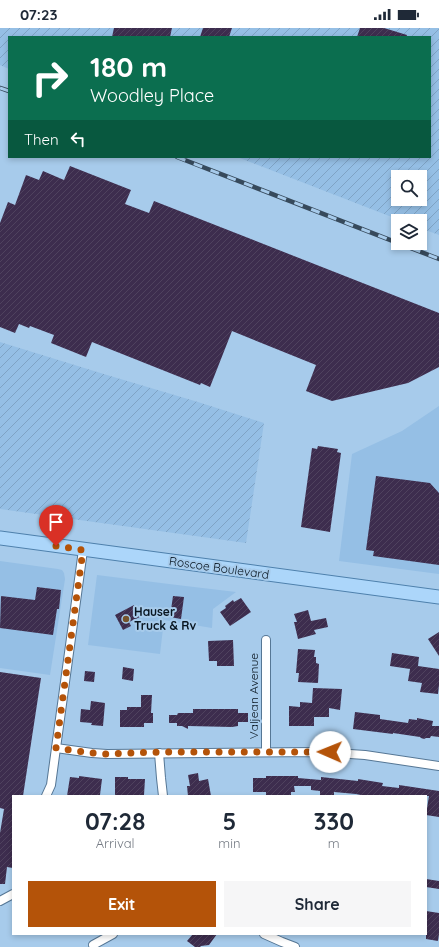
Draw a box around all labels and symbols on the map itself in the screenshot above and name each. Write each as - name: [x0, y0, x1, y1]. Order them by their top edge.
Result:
- pin: [39, 505, 73, 546]
- street label: Roscoe Boulevard: [168, 553, 270, 582]
- place label: Hauser Truck & Rv: [134, 604, 197, 633]
- marker: Hauser Truck & Rv: [121, 614, 131, 624]
- street label: Valjean Avenue: [246, 653, 261, 739]
- position arrow: [309, 731, 351, 773]

